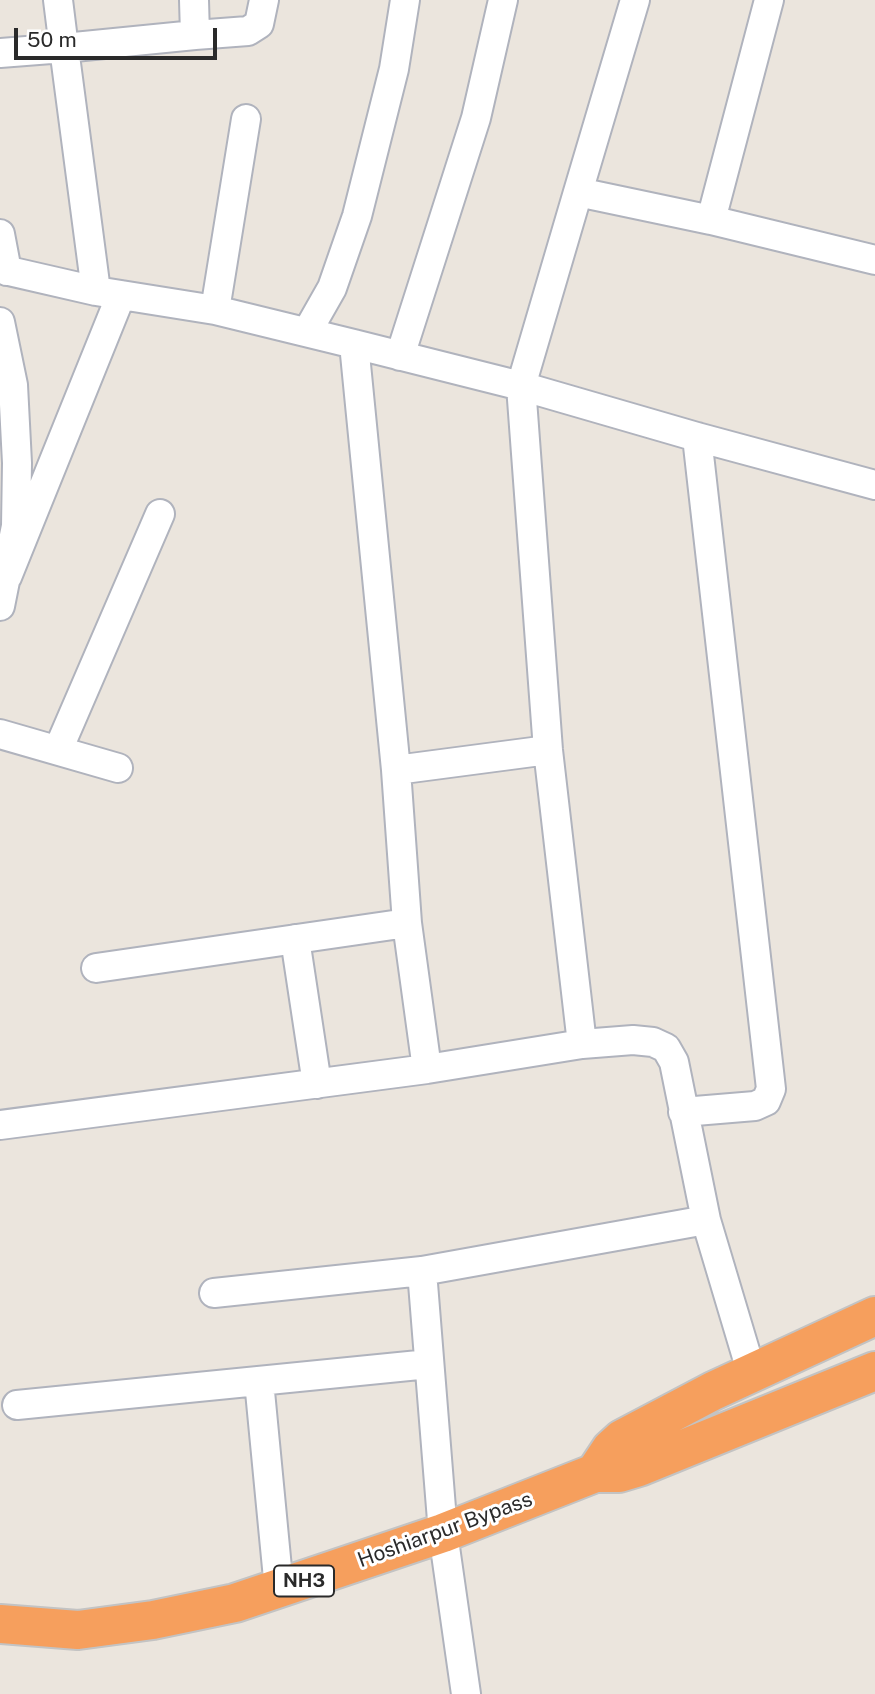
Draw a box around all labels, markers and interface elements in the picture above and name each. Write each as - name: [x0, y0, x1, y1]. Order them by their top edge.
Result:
- scale bar: [18, 14, 220, 58]
- text: 50 m: [27, 27, 77, 52]
- street label: Hoshiarpur Bypass: [354, 1487, 536, 1573]
- road number: NH3: [274, 1566, 334, 1596]

